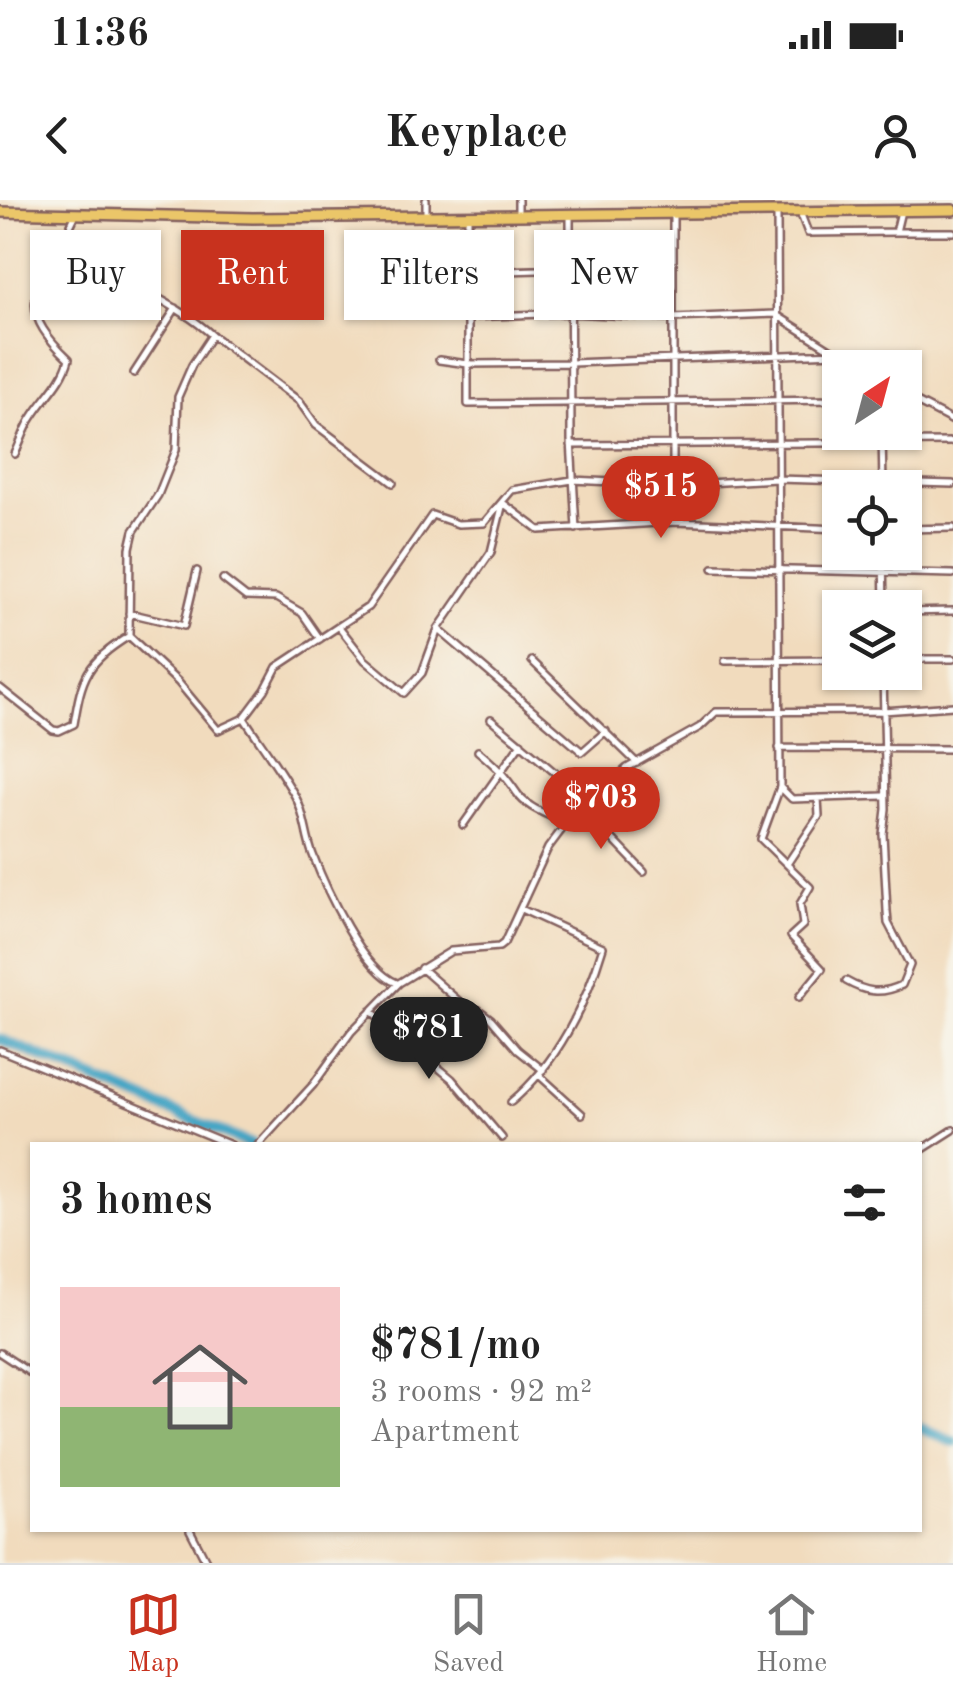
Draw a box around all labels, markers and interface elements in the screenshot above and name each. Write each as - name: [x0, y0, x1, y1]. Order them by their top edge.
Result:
- text: 11:36: [50, 16, 149, 54]
- icon: back: [30, 108, 85, 163]
- icon: person: [868, 108, 923, 163]
- text: Keyplace: [385, 112, 568, 157]
- chip: Buy: [30, 230, 161, 320]
- chip: Rent: [181, 230, 324, 320]
- chip: Filters: [344, 230, 514, 320]
- chip: New: [534, 230, 674, 320]
- north arrow: [822, 350, 922, 450]
- map controls: [822, 350, 922, 690]
- pin: $515: [602, 456, 720, 541]
- button: locate: [822, 470, 922, 570]
- text: $515: [624, 472, 698, 504]
- button: layers: [822, 590, 922, 690]
- pin: $703: [542, 767, 660, 852]
- text: $703: [564, 783, 638, 815]
- pin: $781: [370, 997, 488, 1082]
- text: $781: [392, 1013, 466, 1045]
- icon: filters: [837, 1175, 892, 1230]
- text: 3 homes: [60, 1181, 212, 1223]
- text: $781/mo: [370, 1326, 541, 1368]
- icon: home: [140, 1327, 260, 1447]
- text: 3 rooms · 92 m²: [370, 1377, 592, 1409]
- text: Apartment: [370, 1417, 520, 1449]
- tab: Map: [126, 1587, 181, 1682]
- tab: Saved: [433, 1587, 504, 1682]
- tab: Home: [756, 1587, 827, 1682]

